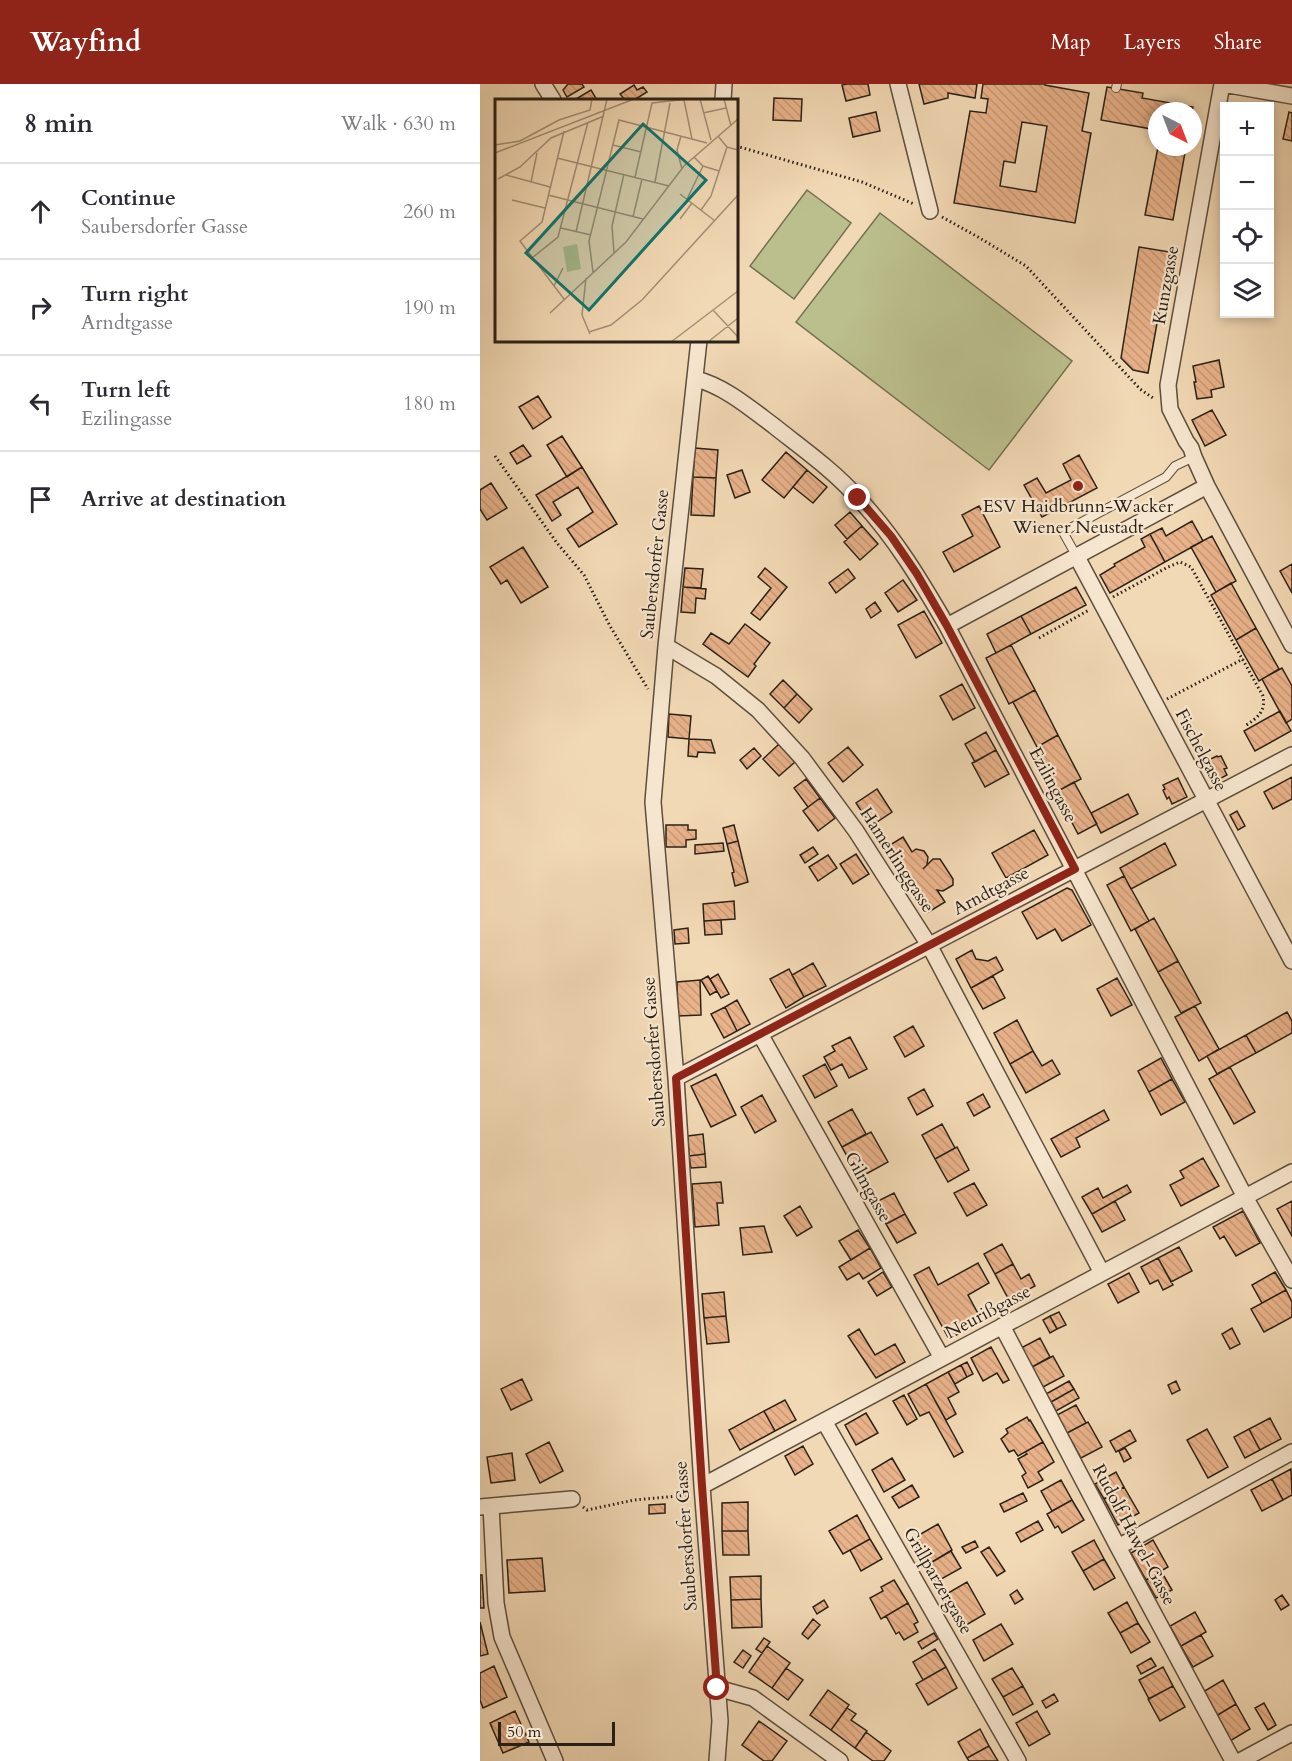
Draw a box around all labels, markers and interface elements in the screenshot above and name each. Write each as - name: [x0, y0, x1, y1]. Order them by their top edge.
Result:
- text: Wayfind: [30, 23, 141, 61]
- text: Map: [1051, 28, 1091, 57]
- text: Layers: [1124, 28, 1181, 57]
- text: Share: [1214, 28, 1262, 57]
- inset map: [495, 99, 738, 342]
- north arrow: [1148, 102, 1202, 156]
- map controls: [1220, 102, 1274, 318]
- button: +: [1220, 102, 1274, 156]
- text: 8 min: [24, 106, 93, 141]
- text: Walk · 630 m: [341, 110, 456, 137]
- button: −: [1220, 156, 1274, 210]
- text: Continue: [81, 183, 176, 213]
- icon: ahead: [24, 195, 57, 228]
- text: 260 m: [403, 198, 456, 225]
- button: locate: [1220, 210, 1274, 264]
- text: Saubersdorfer Gasse: [81, 213, 248, 240]
- street label: Kunzgasse: [1147, 244, 1185, 326]
- button: layers: [1220, 264, 1274, 318]
- text: Turn right: [81, 279, 188, 309]
- icon: right: [24, 291, 57, 324]
- text: 190 m: [403, 294, 456, 321]
- text: Arndtgasse: [81, 309, 173, 336]
- text: Turn left: [81, 375, 170, 405]
- icon: left: [24, 387, 57, 420]
- text: 180 m: [403, 390, 456, 417]
- text: Ezilingasse: [81, 405, 172, 432]
- marker: ESV Haidbrunn-Wacker Wiener Neustadt: [1071, 479, 1085, 493]
- icon: arrive: [24, 483, 57, 516]
- text: Arrive at destination: [81, 484, 286, 514]
- route end: [844, 484, 870, 510]
- street label: Saubersdorfer Gasse: [635, 488, 675, 640]
- place label: ESV Haidbrunn-Wacker Wiener Neustadt: [983, 494, 1174, 540]
- street label: Fischelgasse: [1169, 704, 1233, 796]
- street label: Ezilingasse: [1023, 743, 1083, 827]
- street label: Hamerlinggasse: [854, 803, 940, 917]
- street label: Arndtgasse: [949, 860, 1033, 922]
- street label: Saubersdorfer Gasse: [636, 976, 672, 1128]
- street label: Gilmgasse: [838, 1147, 898, 1227]
- street label: Neurißgasse: [941, 1279, 1035, 1345]
- street label: Saubersdorfer Gasse: [668, 1460, 704, 1612]
- street label: Rudolf Hawel-Gasse: [1086, 1460, 1182, 1610]
- street label: Grillparzergasse: [897, 1523, 979, 1639]
- route start: [703, 1674, 729, 1700]
- scale bar: [498, 1719, 615, 1746]
- text: 50 m: [507, 1721, 541, 1743]

